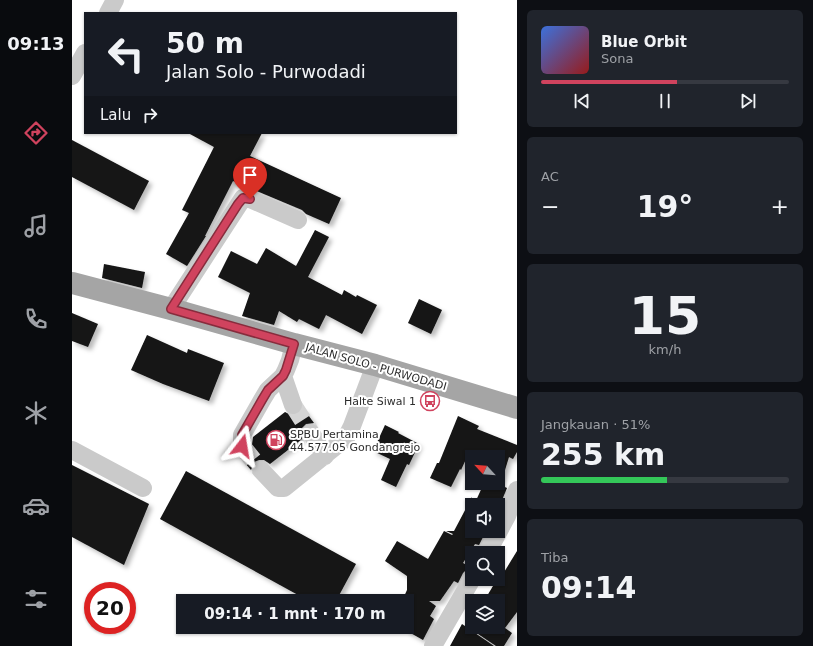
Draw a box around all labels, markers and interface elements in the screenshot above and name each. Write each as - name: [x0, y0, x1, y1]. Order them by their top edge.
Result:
- text: 50 m: [166, 27, 244, 60]
- icon: left: [100, 28, 152, 80]
- text: 09:13: [7, 33, 65, 54]
- text: Blue Orbit: [601, 33, 687, 51]
- text: Sona: [601, 51, 633, 66]
- text: Jalan Solo - Purwodadi: [166, 61, 366, 82]
- icon: previous: [571, 90, 593, 112]
- icon: pause: [654, 90, 676, 112]
- icon: next: [737, 90, 759, 112]
- icon: right: [139, 104, 161, 126]
- text: Lalu: [100, 106, 131, 124]
- icon: directions: [22, 119, 50, 147]
- pin: [233, 158, 267, 199]
- icon: arrive: [239, 164, 261, 186]
- text: AC: [541, 169, 559, 184]
- text: 19°: [637, 189, 693, 224]
- text: −: [541, 194, 559, 219]
- text: +: [771, 194, 789, 219]
- icon: music: [22, 212, 50, 240]
- text: 15: [629, 286, 701, 346]
- icon: phone: [22, 305, 50, 333]
- street label: JALAN SOLO - PURWODADI: [303, 340, 448, 393]
- text: km/h: [649, 342, 681, 357]
- bus stop icon: Halte Siwal 1: [419, 390, 441, 412]
- place label: Halte Siwal 1: [344, 395, 416, 408]
- icon: climate: [22, 399, 50, 427]
- text: Jangkauan · 51%: [541, 417, 650, 432]
- position arrow: [221, 425, 263, 467]
- place label: SPBU Pertamina 44.577.05 Gondangrejo: [290, 428, 420, 454]
- fuel station icon: SPBU Pertamina 44.577.05 Gondangrejo: [265, 429, 287, 451]
- text: 255 km: [541, 437, 665, 472]
- north arrow: [465, 450, 505, 490]
- map controls: [465, 450, 505, 634]
- icon: car: [22, 492, 50, 520]
- button: sound: [465, 498, 505, 538]
- button: search: [465, 546, 505, 586]
- text: Tiba: [541, 550, 568, 565]
- text: 09:14: [541, 570, 637, 605]
- speed limit sign: 20: [84, 582, 136, 634]
- icon: filters: [22, 585, 50, 613]
- button: layers: [465, 594, 505, 634]
- text: 09:14 · 1 mnt · 170 m: [204, 605, 386, 623]

